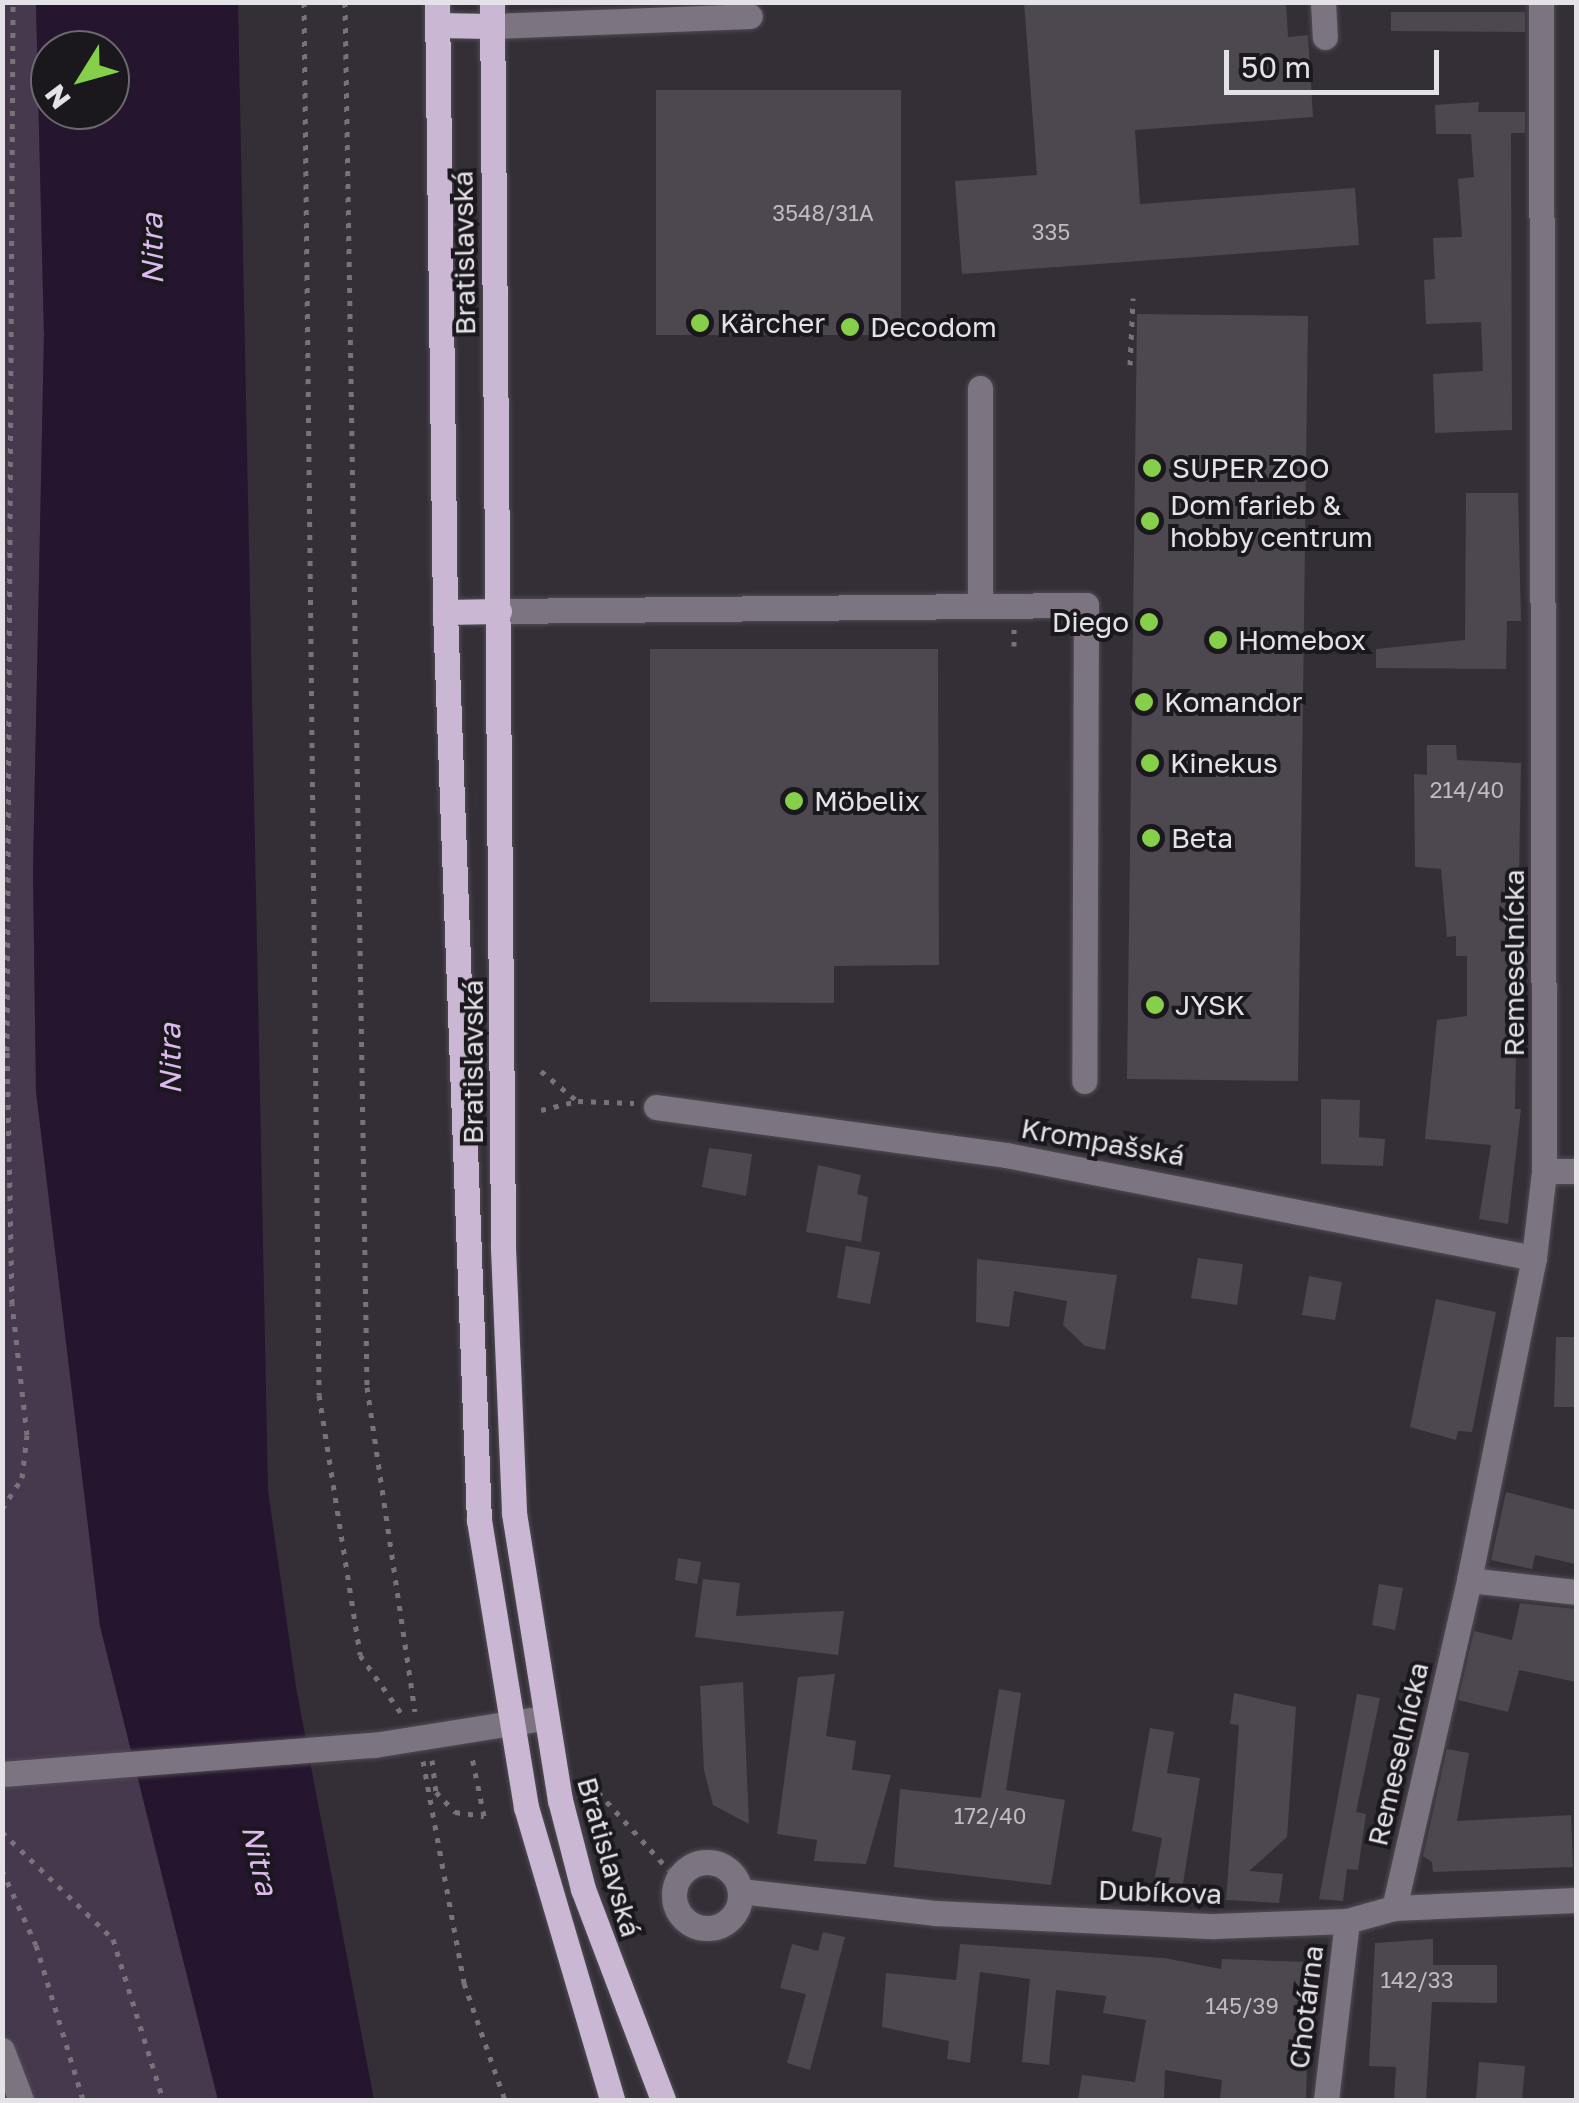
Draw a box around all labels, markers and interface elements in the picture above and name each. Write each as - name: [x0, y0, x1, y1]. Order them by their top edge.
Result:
- north arrow: [30, 30, 130, 130]
- scale bar: [1229, 30, 1444, 92]
- text: 50 m: [1241, 49, 1311, 85]
- text: N: [38, 79, 77, 116]
- street label: Bratislavská: [446, 170, 482, 336]
- house number: 3548/31A: [772, 200, 874, 226]
- water label: Nitra: [133, 213, 171, 285]
- house number: 335: [1032, 219, 1070, 245]
- place label: Kärcher: [720, 306, 825, 340]
- place label: Decodom: [870, 310, 997, 344]
- marker: Kärcher: [689, 312, 711, 334]
- marker: Decodom: [839, 316, 861, 338]
- place label: SUPER ZOO: [1172, 451, 1330, 485]
- marker: SUPER ZOO: [1141, 457, 1163, 479]
- place label: Dom farieb & hobby centrum: [1170, 488, 1373, 554]
- marker: Dom farieb & hobby centrum: [1139, 510, 1161, 532]
- place label: Diego: [1052, 605, 1129, 639]
- marker: Diego: [1138, 611, 1160, 633]
- place label: Homebox: [1238, 623, 1366, 657]
- marker: Homebox: [1207, 629, 1229, 651]
- place label: Komandor: [1164, 685, 1302, 719]
- marker: Komandor: [1133, 691, 1155, 713]
- place label: Kinekus: [1170, 746, 1278, 780]
- marker: Kinekus: [1139, 752, 1161, 774]
- house number: 214/40: [1430, 777, 1504, 803]
- place label: Möbelix: [814, 784, 920, 818]
- marker: Möbelix: [783, 790, 805, 812]
- place label: Beta: [1171, 821, 1233, 855]
- marker: Beta: [1140, 827, 1162, 849]
- street label: Remeselnícka: [1497, 869, 1531, 1057]
- street label: Bratislavská: [456, 980, 490, 1144]
- place label: JYSK: [1175, 988, 1245, 1022]
- marker: JYSK: [1144, 994, 1166, 1016]
- water label: Nitra: [151, 1023, 189, 1095]
- street label: Krompašská: [1019, 1111, 1187, 1173]
- street label: Remeselnícka: [1361, 1659, 1435, 1849]
- street label: Bratislavská: [570, 1773, 648, 1941]
- house number: 172/40: [954, 1803, 1026, 1829]
- water label: Nitra: [234, 1821, 286, 1899]
- street label: Dubíkova: [1097, 1873, 1223, 1911]
- street label: Chotárna: [1282, 1943, 1330, 2071]
- house number: 142/33: [1380, 1967, 1454, 1993]
- house number: 145/39: [1205, 1993, 1279, 2019]

